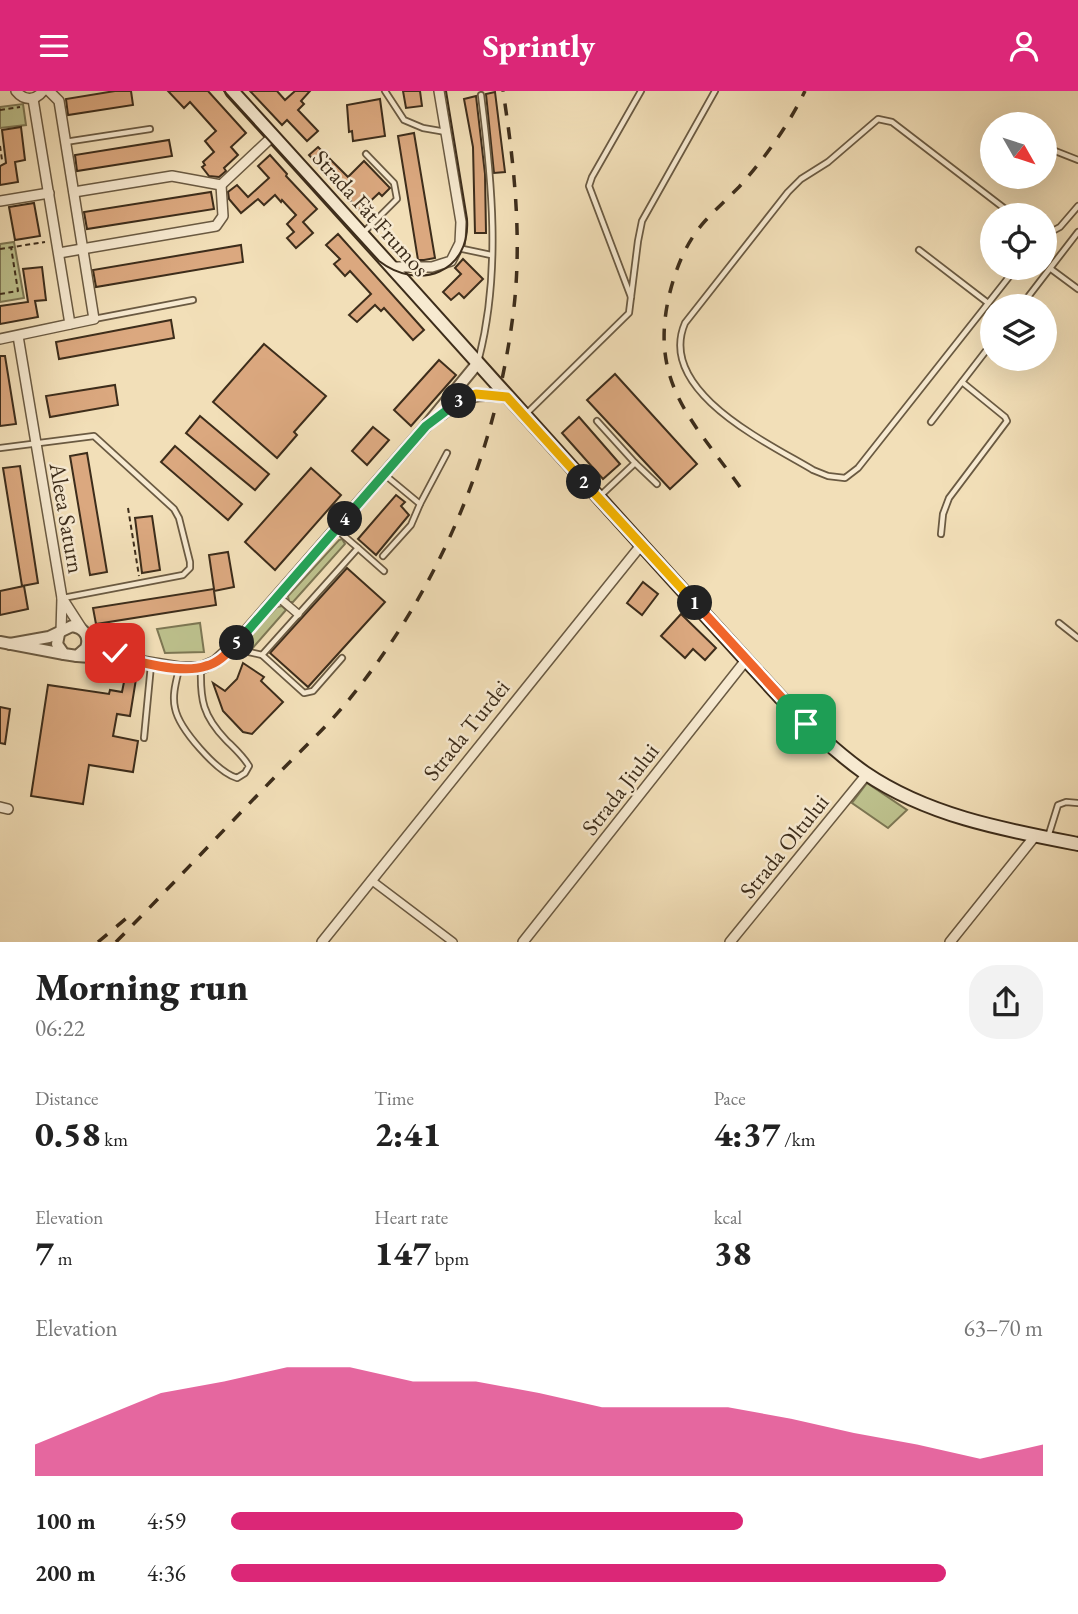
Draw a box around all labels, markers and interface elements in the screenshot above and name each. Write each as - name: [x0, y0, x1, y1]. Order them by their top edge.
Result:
- text: Sprintly: [483, 25, 595, 67]
- icon: menu: [35, 27, 73, 65]
- icon: person: [1005, 27, 1043, 65]
- north arrow: [980, 112, 1057, 189]
- map controls: [980, 112, 1057, 371]
- street label: Strada Făt Frumos: [306, 143, 436, 283]
- button: locate: [980, 203, 1057, 280]
- button: layers: [980, 294, 1057, 371]
- pin: 3: [442, 383, 476, 419]
- text: 3: [453, 388, 464, 413]
- street label: Aleea Saturn: [42, 459, 91, 576]
- pin: 2: [566, 465, 602, 499]
- text: 2: [578, 469, 589, 494]
- pin: 4: [328, 501, 362, 537]
- text: 4: [339, 506, 350, 531]
- pin: 1: [678, 585, 712, 621]
- text: 1: [689, 590, 700, 615]
- pin: [85, 623, 145, 683]
- pin: 5: [219, 625, 254, 661]
- text: 5: [231, 630, 242, 655]
- icon: check: [96, 634, 134, 672]
- street label: Strada Turdei: [416, 673, 516, 787]
- pin: [776, 694, 836, 754]
- icon: arrive: [787, 705, 825, 743]
- street label: Strada Jiului: [575, 737, 666, 841]
- street label: Strada Oltului: [733, 787, 835, 904]
- text: Morning run: [35, 962, 248, 1011]
- button: share: [969, 965, 1043, 1039]
- text: 06:22: [35, 1013, 85, 1043]
- text: Distance: [35, 1086, 98, 1111]
- text: Time: [374, 1086, 414, 1111]
- text: Pace: [714, 1086, 746, 1111]
- text: 0.58: [35, 1111, 101, 1156]
- text: 2:41: [374, 1111, 441, 1156]
- text: 4:37: [714, 1111, 780, 1156]
- text: km: [101, 1127, 128, 1152]
- text: /km: [780, 1127, 816, 1152]
- text: Elevation: [35, 1205, 103, 1230]
- text: Heart rate: [374, 1205, 448, 1230]
- text: kcal: [714, 1205, 742, 1230]
- text: 7: [35, 1230, 54, 1275]
- text: 147: [374, 1230, 431, 1275]
- text: 38: [714, 1230, 751, 1275]
- text: m: [54, 1246, 73, 1271]
- text: bpm: [431, 1246, 469, 1271]
- text: Elevation: [35, 1313, 118, 1343]
- text: 63–70 m: [964, 1313, 1043, 1343]
- text: 100 m: [35, 1506, 96, 1536]
- text: 4:59: [147, 1506, 186, 1536]
- text: 200 m: [35, 1558, 96, 1588]
- text: 4:36: [147, 1558, 186, 1588]

